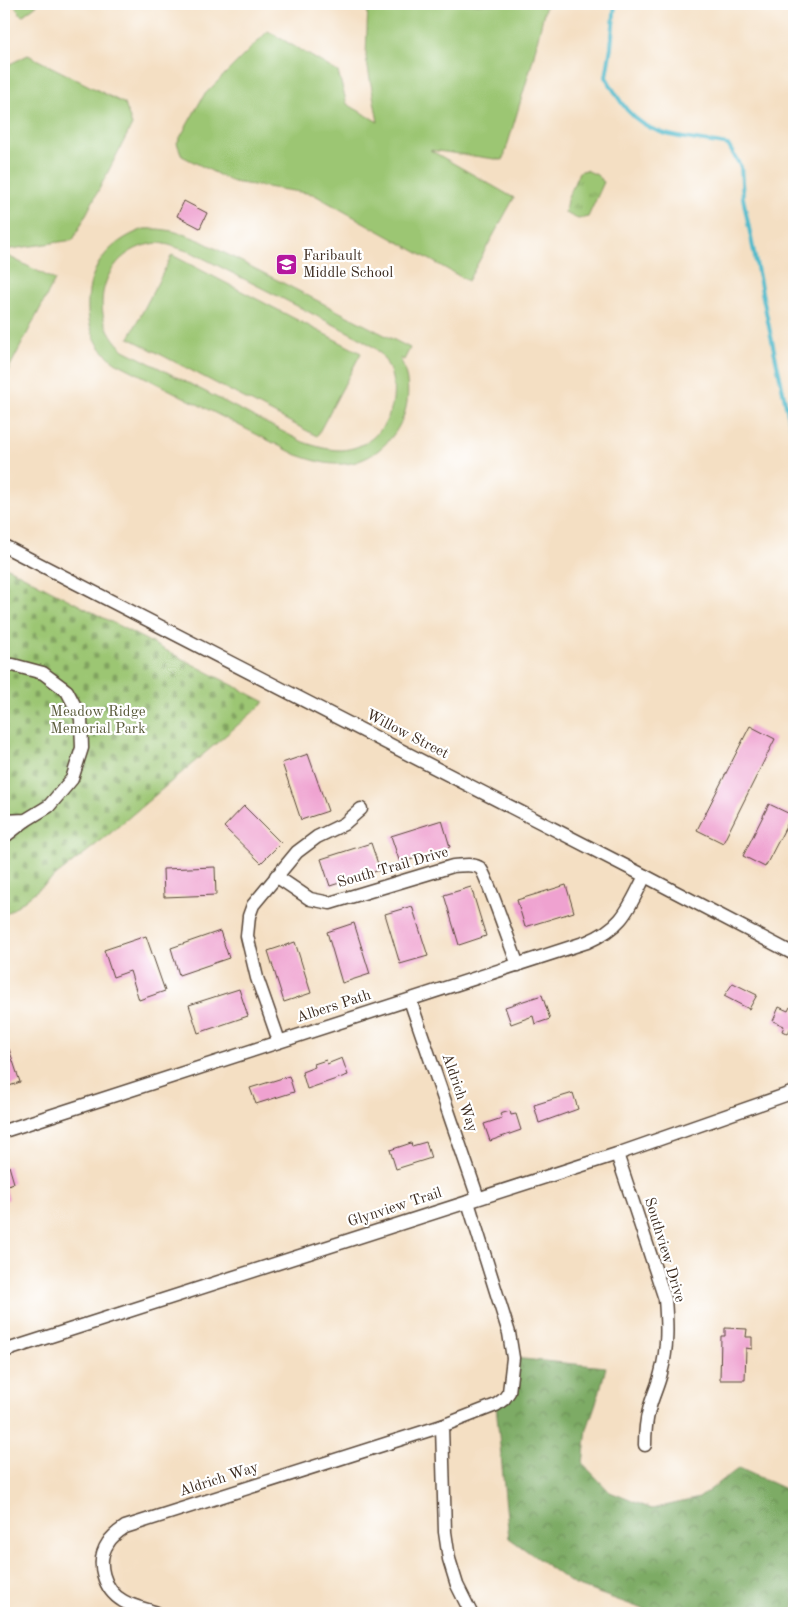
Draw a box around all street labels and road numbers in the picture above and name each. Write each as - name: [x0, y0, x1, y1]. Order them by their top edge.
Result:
- street label: Willow Street: [363, 708, 451, 762]
- street label: South Trail Drive: [336, 845, 450, 891]
- street label: Albers Path: [295, 988, 373, 1026]
- street label: Aldrich Way: [438, 1052, 480, 1134]
- street label: Glynview Trail: [346, 1186, 444, 1230]
- street label: Southview Drive: [641, 1196, 687, 1304]
- street label: Aldrich Way: [178, 1460, 261, 1500]

